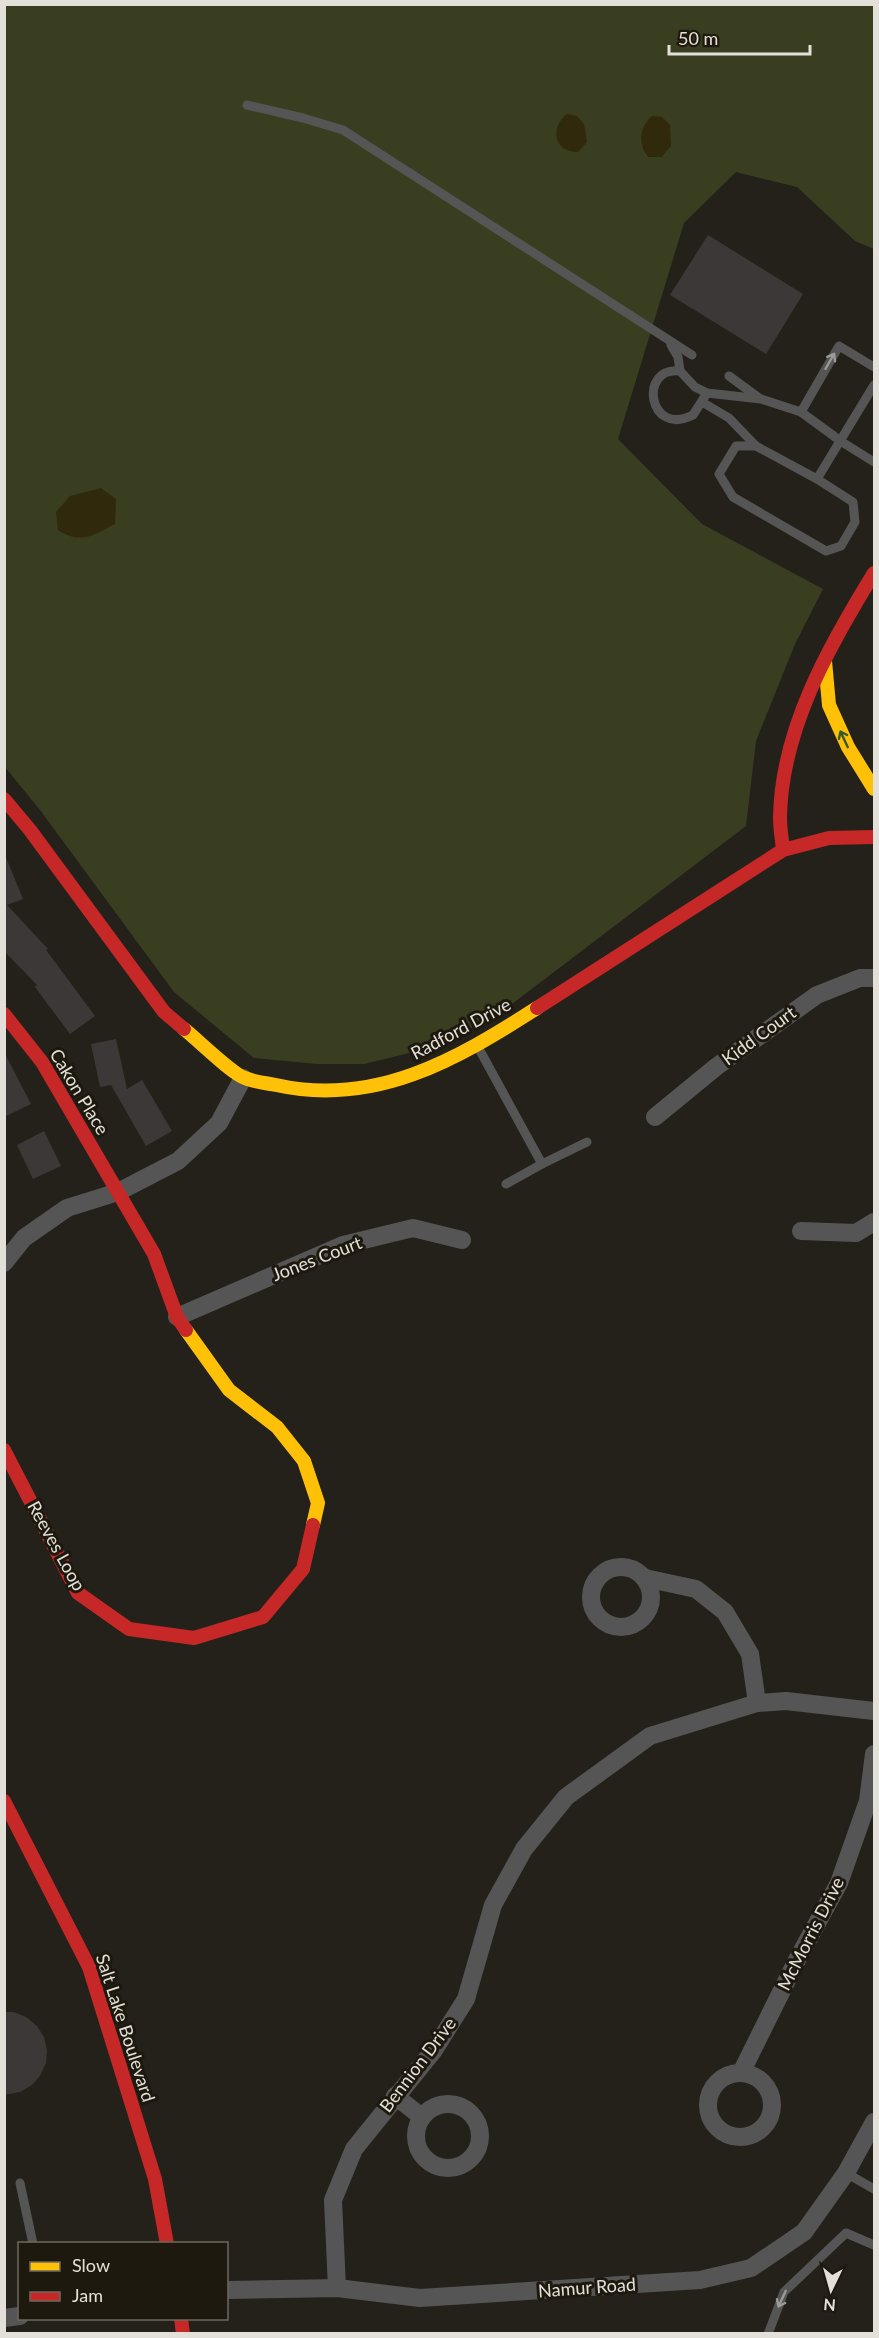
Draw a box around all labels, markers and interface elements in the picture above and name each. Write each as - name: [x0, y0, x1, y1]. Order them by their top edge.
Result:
- scale bar: [669, 18, 810, 56]
- text: 50 m: [678, 27, 718, 49]
- one-way arrow: [824, 353, 836, 370]
- one-way arrow: [838, 730, 850, 748]
- street label: Radford Drive: [407, 993, 514, 1064]
- street label: Kidd Court: [717, 1001, 800, 1069]
- street label: Cakon Place: [46, 1045, 114, 1138]
- street label: Jones Court: [269, 1231, 365, 1285]
- street label: Reeves Loop: [23, 1497, 91, 1594]
- street label: McMorris Drive: [772, 1873, 848, 1994]
- street label: Salt Lake Boulevard: [92, 1951, 160, 2105]
- street label: Bennion Drive: [374, 2013, 460, 2116]
- legend: [18, 2242, 228, 2320]
- text: Slow: [72, 2254, 110, 2276]
- north arrow: [801, 2260, 861, 2320]
- street label: Namur Road: [537, 2273, 637, 2301]
- text: Jam: [72, 2284, 103, 2306]
- one-way arrow: [775, 2290, 787, 2308]
- text: N: [823, 2295, 837, 2315]

